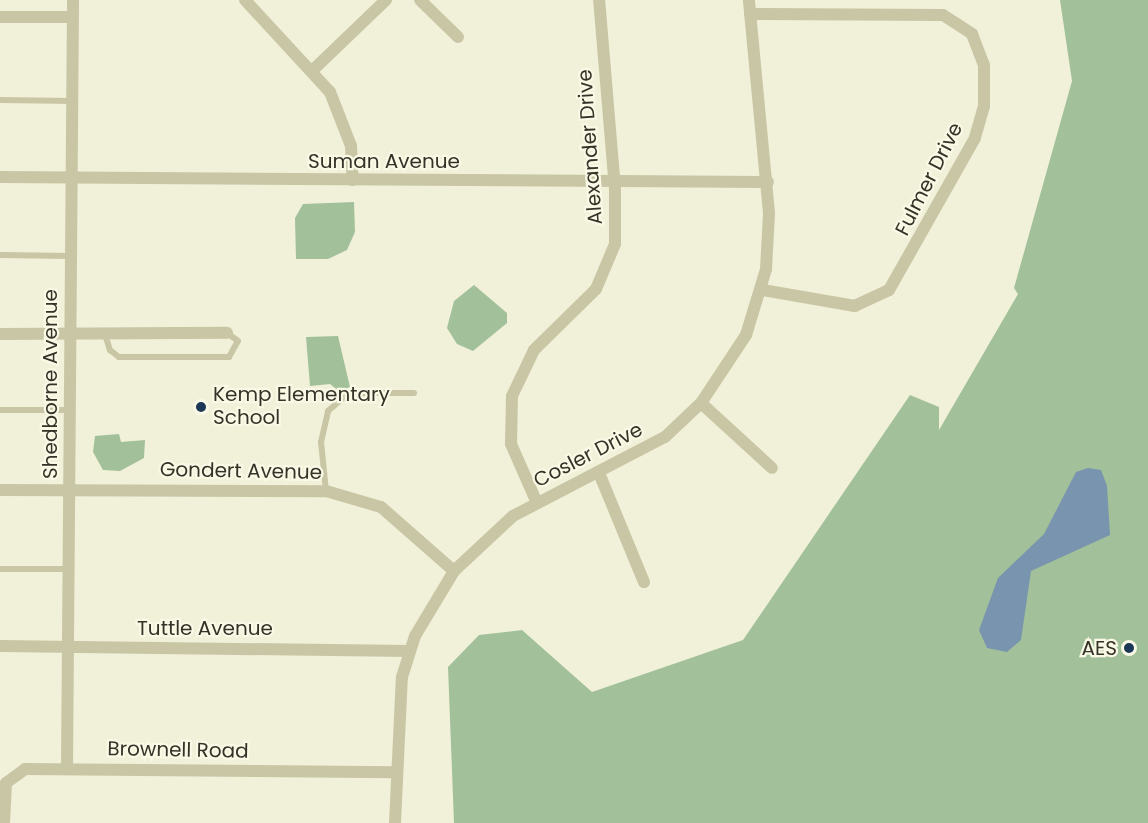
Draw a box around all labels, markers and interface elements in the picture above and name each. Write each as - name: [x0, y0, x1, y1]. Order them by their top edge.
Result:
- street label: Alexander Drive: [573, 69, 607, 225]
- street label: Fulmer Drive: [890, 118, 968, 240]
- street label: Suman Avenue: [308, 149, 460, 173]
- street label: Shedborne Avenue: [38, 289, 62, 479]
- place label: Kemp Elementary School: [213, 383, 390, 430]
- marker: Kemp Elementary School: [194, 400, 208, 414]
- street label: Cosler Drive: [530, 417, 646, 493]
- street label: Gondert Avenue: [160, 458, 322, 484]
- street label: Tuttle Avenue: [137, 616, 273, 640]
- place label: AES: [1082, 636, 1117, 660]
- marker: AES: [1122, 641, 1136, 655]
- street label: Brownell Road: [107, 737, 249, 763]

